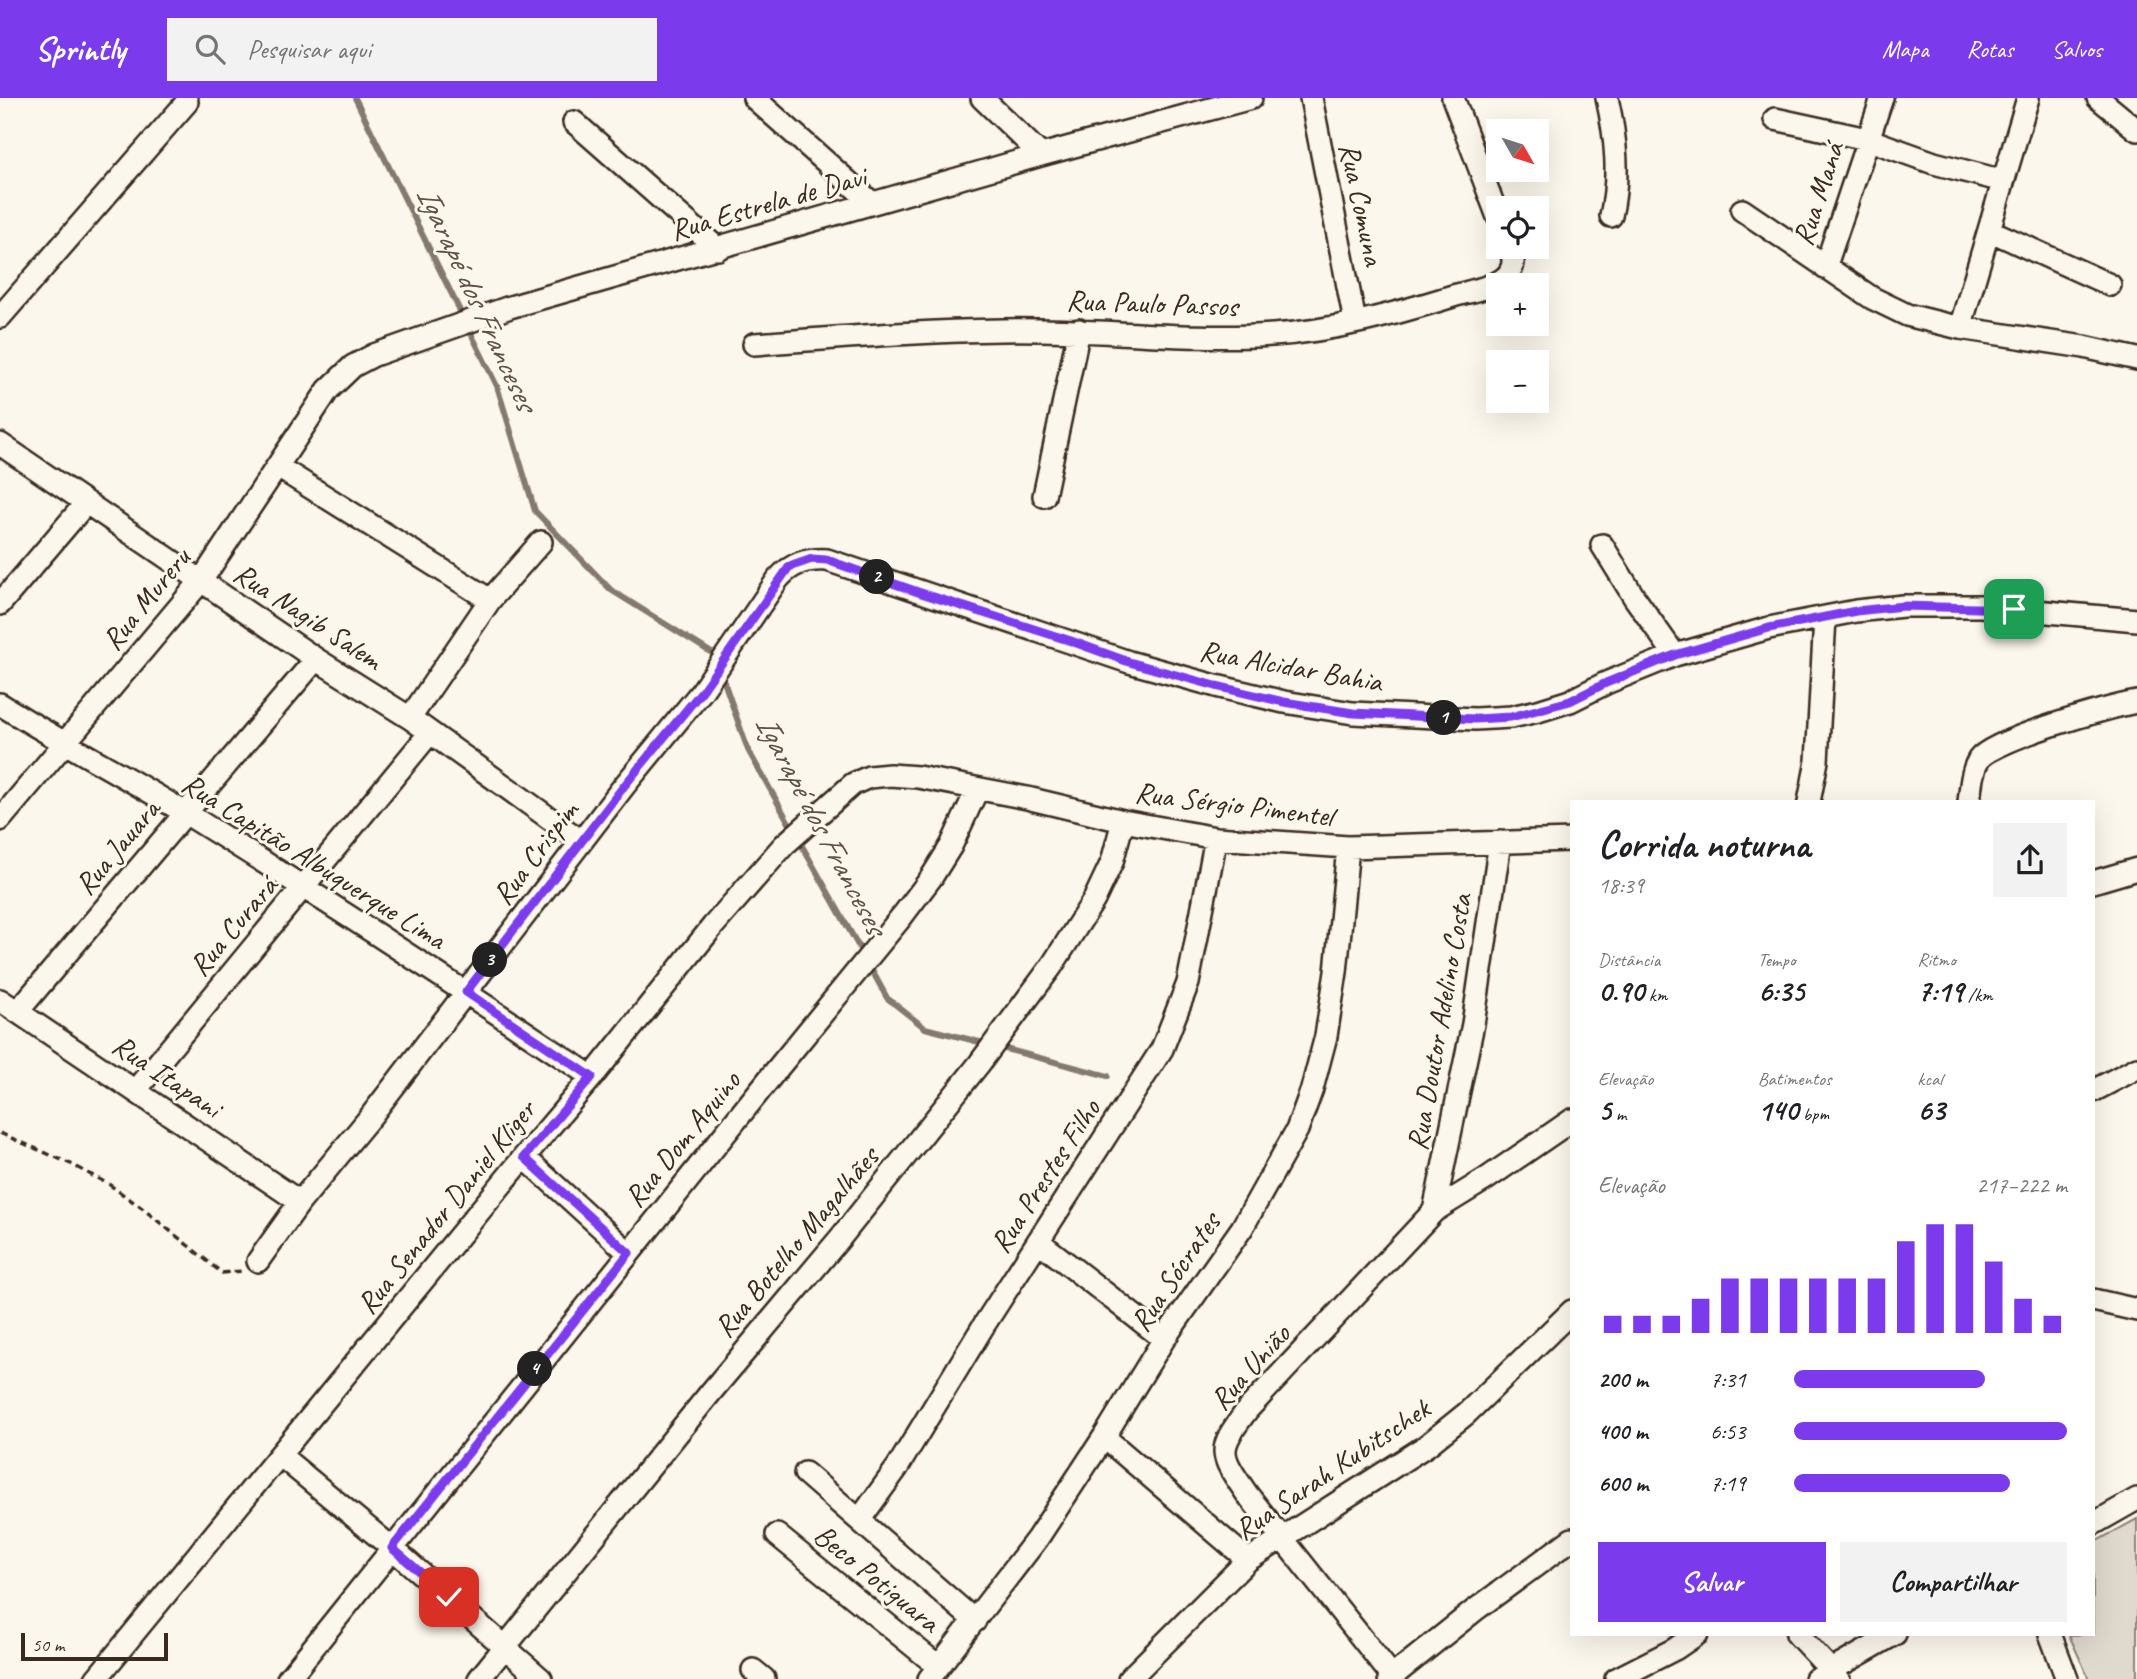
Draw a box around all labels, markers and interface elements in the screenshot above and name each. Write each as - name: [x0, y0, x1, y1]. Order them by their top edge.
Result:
- search box: [167, 18, 657, 81]
- text: Sprintly: [35, 28, 125, 70]
- icon: search: [191, 30, 229, 68]
- text: Pesquisar aqui: [247, 33, 371, 66]
- text: Mapa: [1882, 34, 1929, 64]
- text: Rotas: [1967, 34, 2013, 64]
- text: Salvos: [2051, 34, 2102, 64]
- north arrow: [1486, 119, 1549, 182]
- map controls: [1486, 119, 1549, 413]
- street label: Rua Maná: [1784, 135, 1853, 250]
- street label: Rua Comuna: [1331, 139, 1394, 271]
- street label: Rua Estrela de Davi: [666, 156, 873, 249]
- water label: Igarapé dos Franceses: [407, 180, 549, 422]
- button: locate: [1486, 196, 1549, 259]
- button: +: [1486, 273, 1549, 336]
- street label: Rua Paulo Passos: [1066, 281, 1241, 325]
- button: −: [1486, 350, 1549, 413]
- street label: Rua Mureru: [93, 539, 200, 658]
- street label: Rua Nagib Salem: [227, 554, 391, 679]
- pin: 2: [860, 560, 894, 594]
- text: 2: [872, 564, 881, 588]
- pin: [1984, 579, 2044, 639]
- icon: arrive: [1995, 590, 2033, 628]
- street label: Rua Alcidar Bahia: [1197, 631, 1387, 701]
- pin: 1: [1426, 700, 1462, 736]
- text: 1: [1439, 705, 1448, 729]
- water label: Igarapé dos Franceses: [746, 707, 899, 946]
- street label: Rua Capitão Albuquerque Lima: [175, 764, 455, 959]
- street label: Rua Sérgio Pimentel: [1133, 773, 1340, 836]
- street label: Rua Jauara: [66, 789, 170, 903]
- street label: Rua Crispim: [484, 792, 588, 913]
- text: Corrida noturna: [1598, 821, 1810, 868]
- button: share: [1993, 823, 2067, 897]
- street label: Rua Curará: [180, 866, 288, 984]
- text: 18:39: [1598, 871, 1644, 900]
- street label: Rua Doutor Adelino Costa: [1398, 889, 1481, 1153]
- pin: 3: [472, 942, 508, 978]
- text: 3: [485, 947, 494, 971]
- text: Distância: [1598, 948, 1660, 972]
- text: Tempo: [1758, 948, 1795, 972]
- text: Ritmo: [1917, 948, 1956, 972]
- text: 0.90: [1598, 972, 1644, 1010]
- text: 6:35: [1758, 972, 1804, 1010]
- text: 7:19: [1917, 972, 1963, 1010]
- text: km: [1644, 983, 1667, 1007]
- text: /km: [1963, 983, 1993, 1007]
- street label: Rua Itapani: [105, 1026, 232, 1128]
- street label: Rua Dom Aquino: [615, 1062, 749, 1215]
- text: Elevação: [1598, 1067, 1653, 1091]
- text: Batimentos: [1758, 1067, 1832, 1091]
- text: kcal: [1917, 1067, 1942, 1091]
- street label: Rua Senador Daniel Kliger: [348, 1091, 545, 1322]
- street label: Rua Prestes Filho: [981, 1091, 1110, 1260]
- text: 5: [1598, 1091, 1611, 1129]
- text: 140: [1758, 1091, 1798, 1129]
- text: 63: [1917, 1091, 1945, 1129]
- text: m: [1611, 1102, 1626, 1126]
- text: bpm: [1798, 1102, 1829, 1126]
- street label: Rua Botelho Magalhães: [705, 1137, 889, 1345]
- text: Elevação: [1598, 1171, 1665, 1200]
- text: 217–222 m: [1976, 1171, 2067, 1200]
- street label: Rua Sócrates: [1121, 1203, 1230, 1339]
- street label: Rua União: [1201, 1315, 1299, 1418]
- pin: 4: [518, 1352, 552, 1386]
- text: 4: [530, 1356, 539, 1380]
- text: 200 m: [1598, 1365, 1648, 1394]
- text: 7:31: [1710, 1365, 1746, 1394]
- street label: Rua Sarah Kubitschek: [1227, 1388, 1439, 1548]
- text: 400 m: [1598, 1417, 1648, 1446]
- text: 6:53: [1710, 1417, 1746, 1446]
- text: 600 m: [1598, 1469, 1648, 1498]
- text: 7:19: [1710, 1469, 1746, 1498]
- street label: Beco Potiguara: [806, 1516, 949, 1642]
- button: Salvar: [1598, 1542, 1826, 1622]
- button: Compartilhar: [1840, 1542, 2067, 1622]
- pin: [419, 1567, 479, 1627]
- icon: check: [430, 1578, 468, 1616]
- scale bar: [21, 1630, 168, 1662]
- text: 50 m: [32, 1633, 64, 1657]

